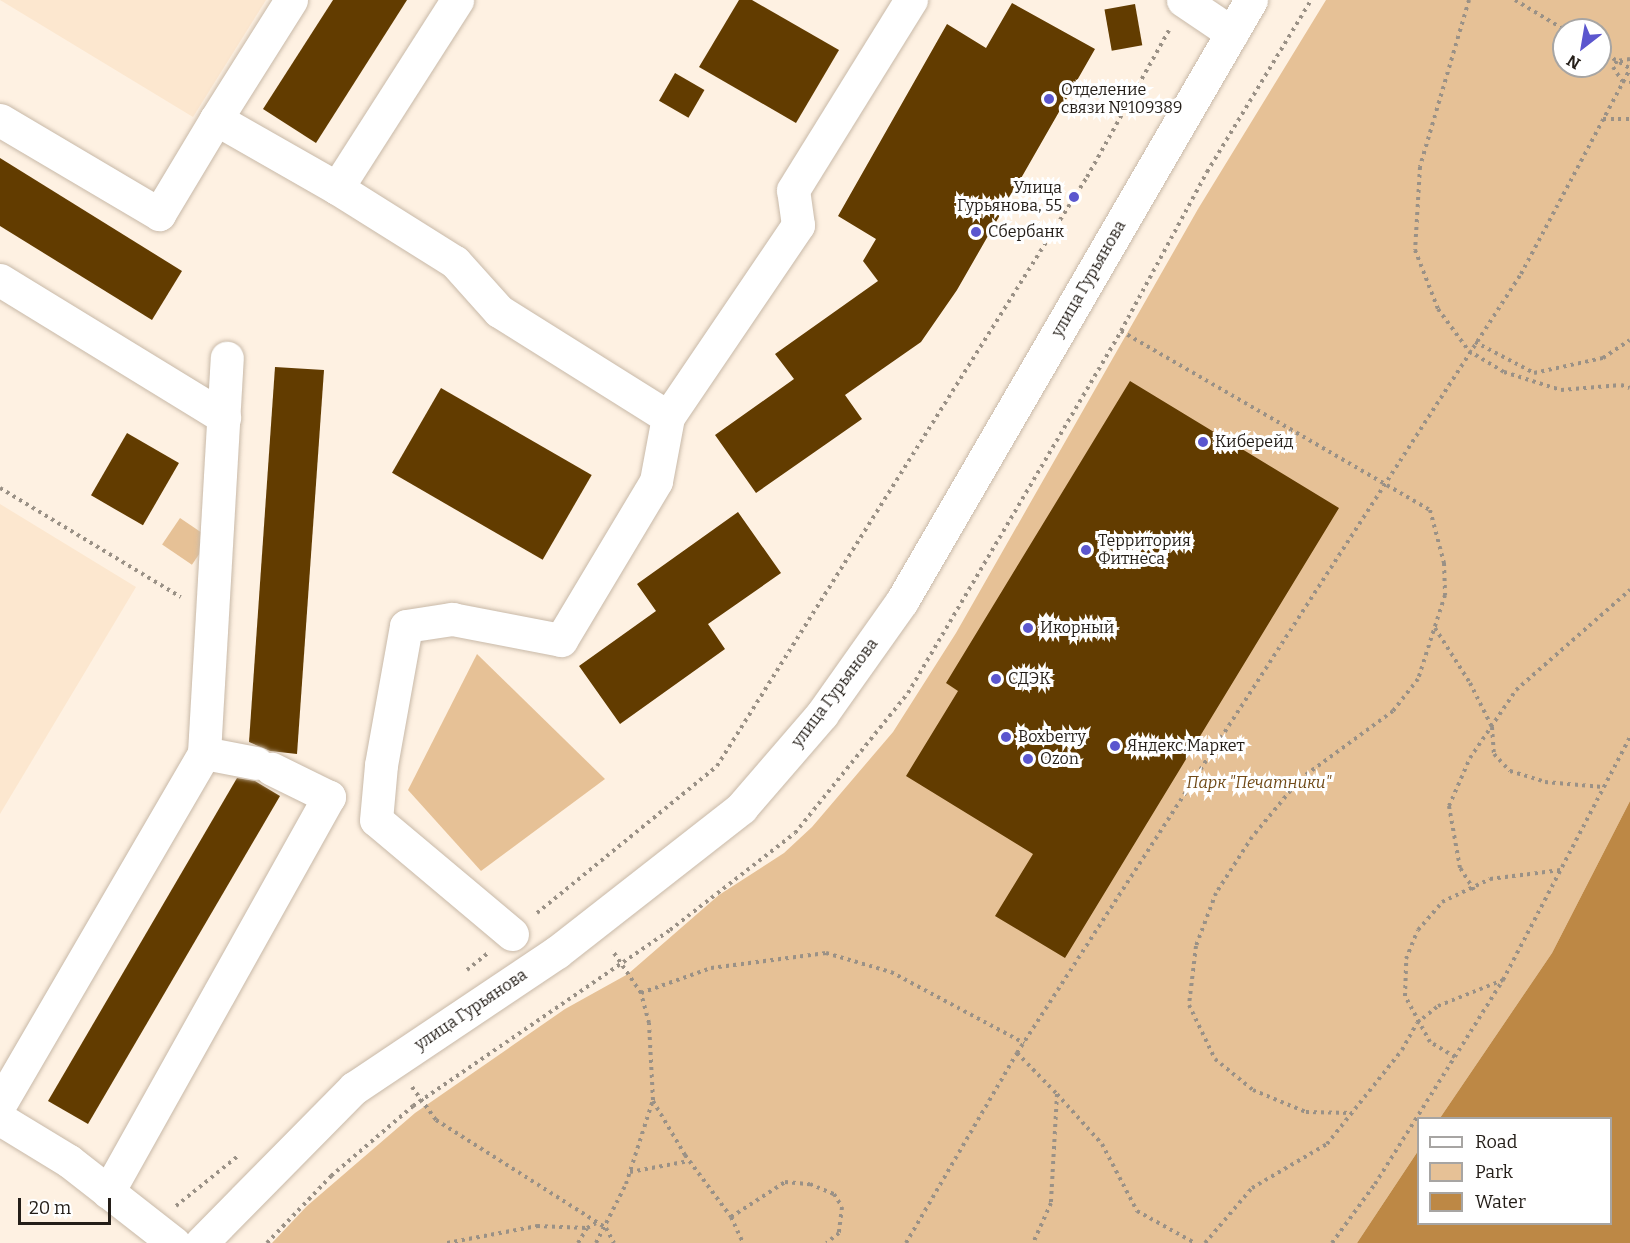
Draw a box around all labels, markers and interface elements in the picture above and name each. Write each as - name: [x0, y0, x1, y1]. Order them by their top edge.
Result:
- north arrow: [1552, 18, 1612, 78]
- text: N: [1563, 51, 1584, 73]
- place label: Отделение связи №109389: [1061, 80, 1182, 118]
- marker: Отделение связи №109389: [1042, 92, 1056, 106]
- place label: Улица Гурьянова, 55: [957, 178, 1062, 216]
- marker: Улица Гурьянова, 55: [1067, 190, 1081, 204]
- street label: улица Гурьянова: [1048, 217, 1130, 341]
- place label: Сбербанк: [988, 222, 1064, 242]
- marker: Сбербанк: [969, 225, 983, 239]
- place label: Киберейд: [1215, 432, 1293, 452]
- marker: Киберейд: [1196, 435, 1210, 449]
- place label: Территория Фитнеса: [1098, 531, 1191, 569]
- marker: Территория Фитнеса: [1079, 543, 1093, 557]
- place label: Икорный: [1040, 618, 1114, 638]
- marker: Икорный: [1021, 621, 1035, 635]
- street label: улица Гурьянова: [788, 635, 882, 751]
- place label: СДЭК: [1008, 669, 1051, 689]
- marker: СДЭК: [989, 672, 1003, 686]
- place label: Boxberry: [1018, 727, 1086, 747]
- marker: Boxberry: [999, 730, 1013, 744]
- place label: Яндекс.Маркет: [1127, 736, 1245, 756]
- marker: Яндекс.Маркет: [1108, 739, 1122, 753]
- place label: Ozon: [1040, 749, 1079, 769]
- marker: Ozon: [1021, 752, 1035, 766]
- park label: Парк "Печатники": [1187, 773, 1331, 793]
- street label: улица Гурьянова: [411, 965, 531, 1055]
- legend: [1417, 1117, 1612, 1225]
- text: Road: [1475, 1131, 1517, 1153]
- text: Park: [1475, 1161, 1513, 1183]
- scale bar: [21, 1186, 114, 1224]
- text: Water: [1475, 1191, 1526, 1213]
- text: 20 m: [29, 1197, 71, 1219]

